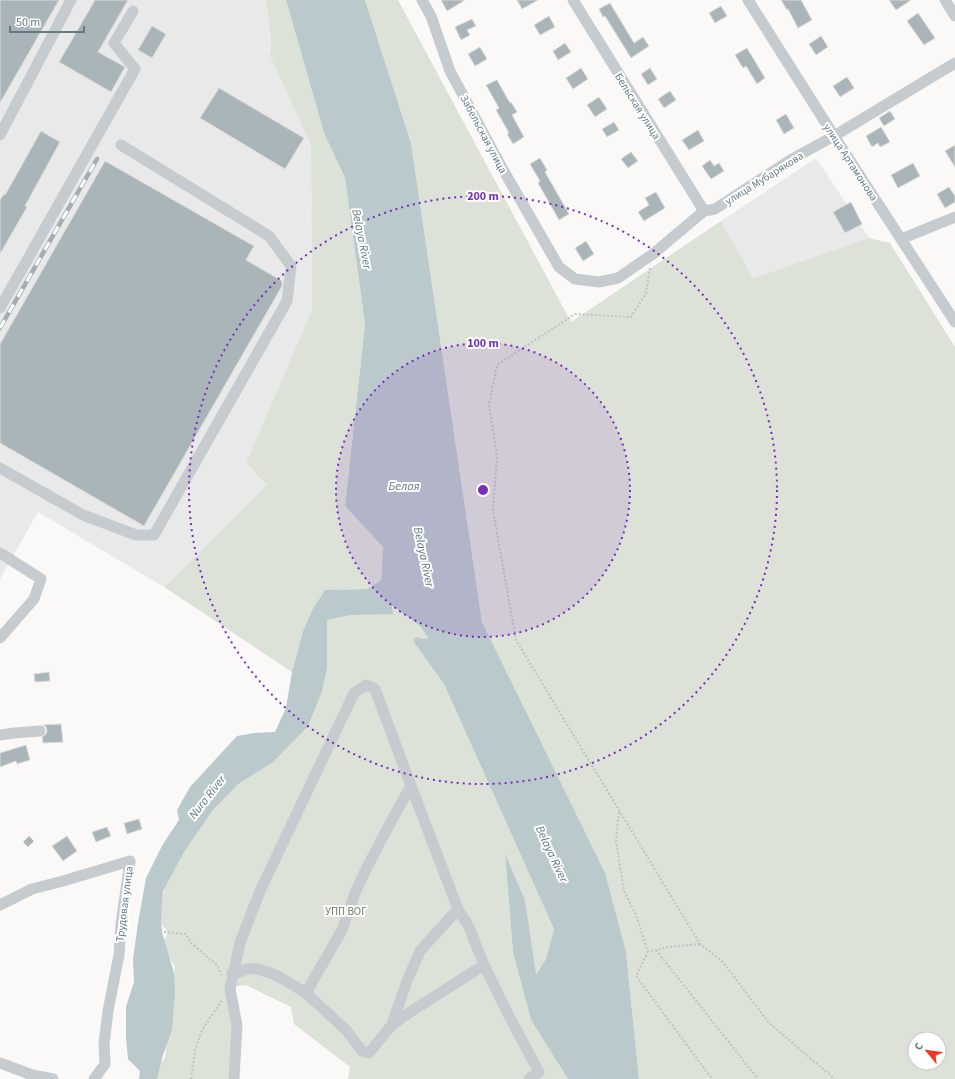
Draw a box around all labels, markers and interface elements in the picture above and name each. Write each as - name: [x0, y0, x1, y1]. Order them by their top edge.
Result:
- scale bar: [10, 8, 84, 34]
- text: 50 m: [16, 14, 40, 31]
- street label: Бельская улица: [611, 70, 664, 142]
- street label: Забельская улица: [457, 92, 511, 176]
- street label: улица Артамонова: [820, 121, 881, 204]
- street label: улица Мубарякова: [722, 148, 806, 209]
- text: 200 m: [467, 188, 499, 205]
- water label: Belaya River: [347, 208, 376, 271]
- text: 100 m: [467, 335, 499, 352]
- water label: Белая: [389, 478, 420, 495]
- centre of rings: [476, 483, 490, 497]
- water label: Belaya River: [409, 526, 438, 590]
- water label: Nura River: [185, 771, 230, 823]
- water label: Belaya River: [531, 823, 572, 886]
- street label: Трудовая улица: [112, 865, 137, 943]
- park label: УПП ВОГ: [325, 904, 367, 919]
- north arrow: [907, 1031, 947, 1071]
- text: С: [911, 1039, 927, 1053]

